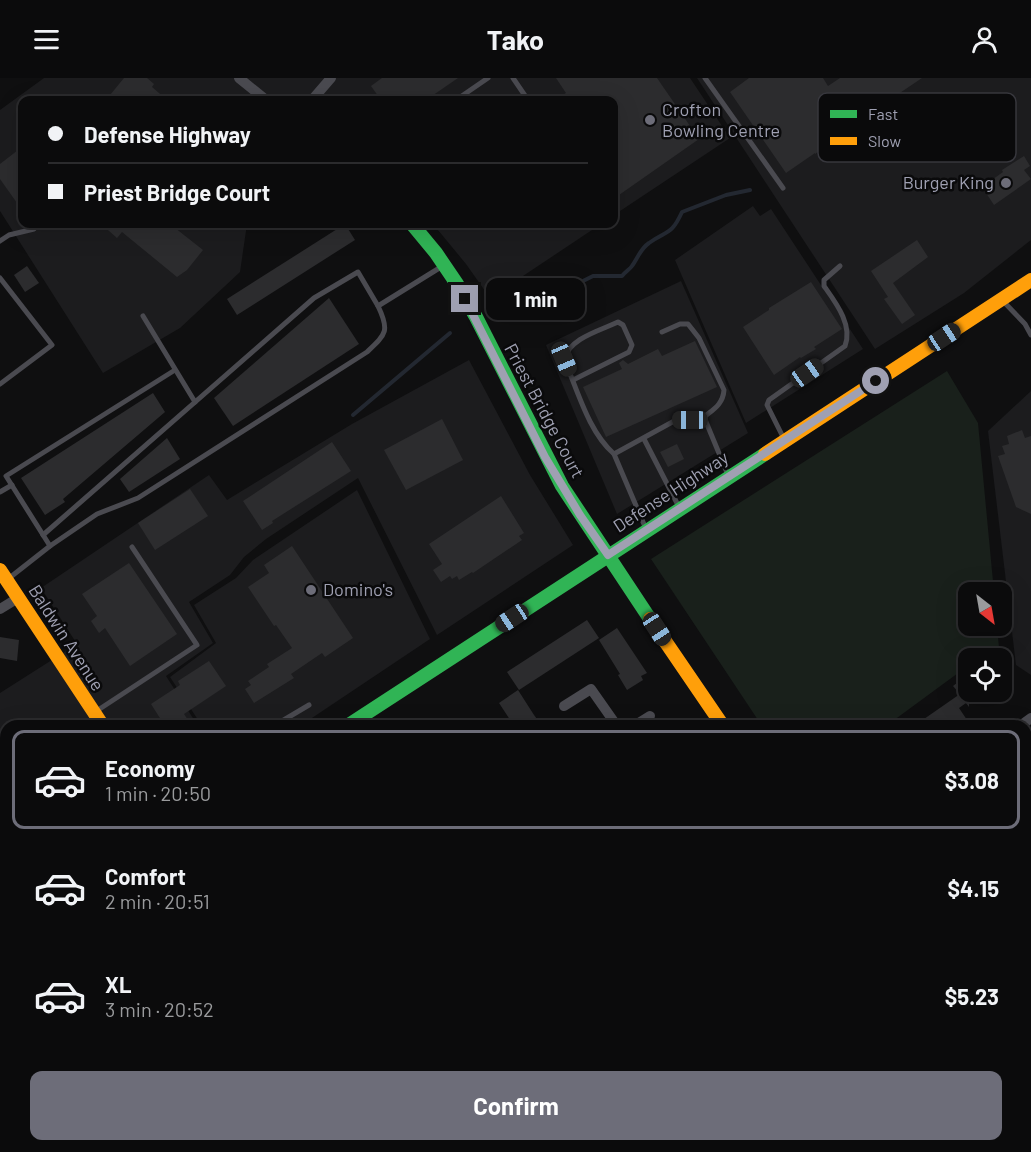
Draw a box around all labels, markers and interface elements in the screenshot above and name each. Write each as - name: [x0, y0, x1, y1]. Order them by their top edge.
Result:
- icon: menu: [30, 23, 63, 56]
- text: Tako: [487, 23, 544, 55]
- icon: person: [968, 23, 1001, 56]
- legend: [818, 93, 1016, 162]
- place label: Crofton Bowling Centre: [662, 98, 780, 141]
- text: Fast: [868, 104, 898, 123]
- marker: Crofton Bowling Centre: [643, 113, 657, 127]
- text: Defense Highway: [84, 121, 251, 147]
- text: Slow: [868, 131, 901, 150]
- place label: Burger King: [903, 171, 994, 193]
- marker: Burger King: [999, 176, 1013, 190]
- text: Priest Bridge Court: [84, 179, 270, 205]
- callout: 1 min: [486, 278, 585, 320]
- route end: [451, 285, 478, 312]
- text: 1 min: [514, 287, 557, 311]
- car: [924, 320, 964, 354]
- car: [549, 339, 579, 379]
- street label: Priest Bridge Court: [500, 340, 590, 481]
- car: [787, 355, 827, 391]
- route start: [862, 367, 889, 394]
- car: [672, 411, 708, 429]
- street label: Defense Highway: [609, 446, 732, 537]
- place label: Domino's: [323, 578, 393, 600]
- street label: Baldwin Avenue: [24, 580, 109, 695]
- north arrow: [958, 582, 1012, 636]
- map controls: [958, 582, 1012, 702]
- marker: Domino's: [304, 583, 318, 597]
- car: [492, 601, 532, 635]
- car: [640, 609, 674, 649]
- button: locate: [958, 648, 1012, 702]
- icon: car: [33, 753, 87, 807]
- text: Economy: [105, 755, 195, 781]
- text: $3.08: [945, 767, 999, 793]
- text: 1 min · 20:50: [105, 781, 211, 805]
- icon: car: [33, 861, 87, 915]
- text: Comfort: [105, 863, 186, 889]
- text: $4.15: [948, 875, 999, 901]
- text: 2 min · 20:51: [105, 889, 210, 913]
- icon: car: [33, 969, 87, 1023]
- text: XL: [105, 971, 131, 997]
- text: $5.23: [945, 983, 999, 1009]
- text: 3 min · 20:52: [105, 997, 214, 1021]
- button: Confirm: [30, 1071, 1002, 1140]

